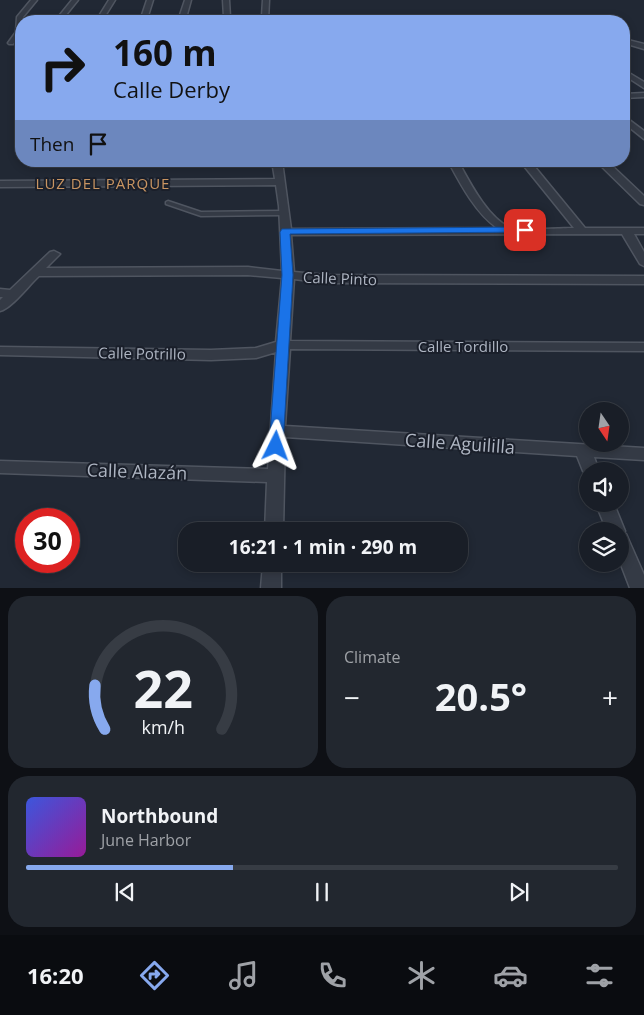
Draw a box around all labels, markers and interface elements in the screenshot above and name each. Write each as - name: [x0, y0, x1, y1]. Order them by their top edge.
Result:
- text: 160 m: [113, 29, 217, 76]
- icon: right: [30, 35, 95, 100]
- text: Calle Derby: [113, 74, 230, 104]
- icon: arrive: [84, 130, 112, 158]
- text: Then: [30, 131, 74, 157]
- district label: LUZ DEL PARQUE: [36, 173, 170, 193]
- pin: [504, 209, 546, 251]
- icon: arrive: [511, 216, 539, 244]
- street label: Calle Pinto: [303, 267, 377, 289]
- street label: Calle Tordillo: [418, 336, 508, 356]
- street label: Calle Potrillo: [98, 342, 186, 364]
- north arrow: [579, 402, 629, 452]
- map controls: [579, 402, 629, 572]
- position arrow: [249, 419, 301, 471]
- street label: Calle Aguililla: [404, 427, 516, 459]
- street label: Calle Alazán: [86, 457, 188, 485]
- button: sound: [579, 462, 629, 512]
- speed limit sign: 30: [15, 508, 80, 573]
- button: layers: [579, 522, 629, 572]
- text: 16:21 · 1 min · 290 m: [229, 534, 417, 560]
- text: Climate: [344, 646, 401, 668]
- text: 22: [133, 652, 193, 723]
- text: 20.5°: [435, 670, 527, 722]
- text: −: [344, 678, 360, 716]
- text: +: [602, 678, 618, 716]
- text: km/h: [141, 715, 185, 739]
- text: Northbound: [101, 803, 218, 829]
- text: June Harbor: [101, 829, 191, 851]
- icon: previous: [111, 878, 139, 906]
- icon: pause: [308, 878, 336, 906]
- icon: next: [505, 878, 533, 906]
- icon: directions: [137, 958, 172, 993]
- icon: music: [226, 958, 261, 993]
- icon: phone: [315, 958, 350, 993]
- icon: climate: [404, 958, 439, 993]
- icon: car: [493, 958, 528, 993]
- icon: filters: [582, 958, 617, 993]
- text: 16:20: [27, 960, 84, 990]

